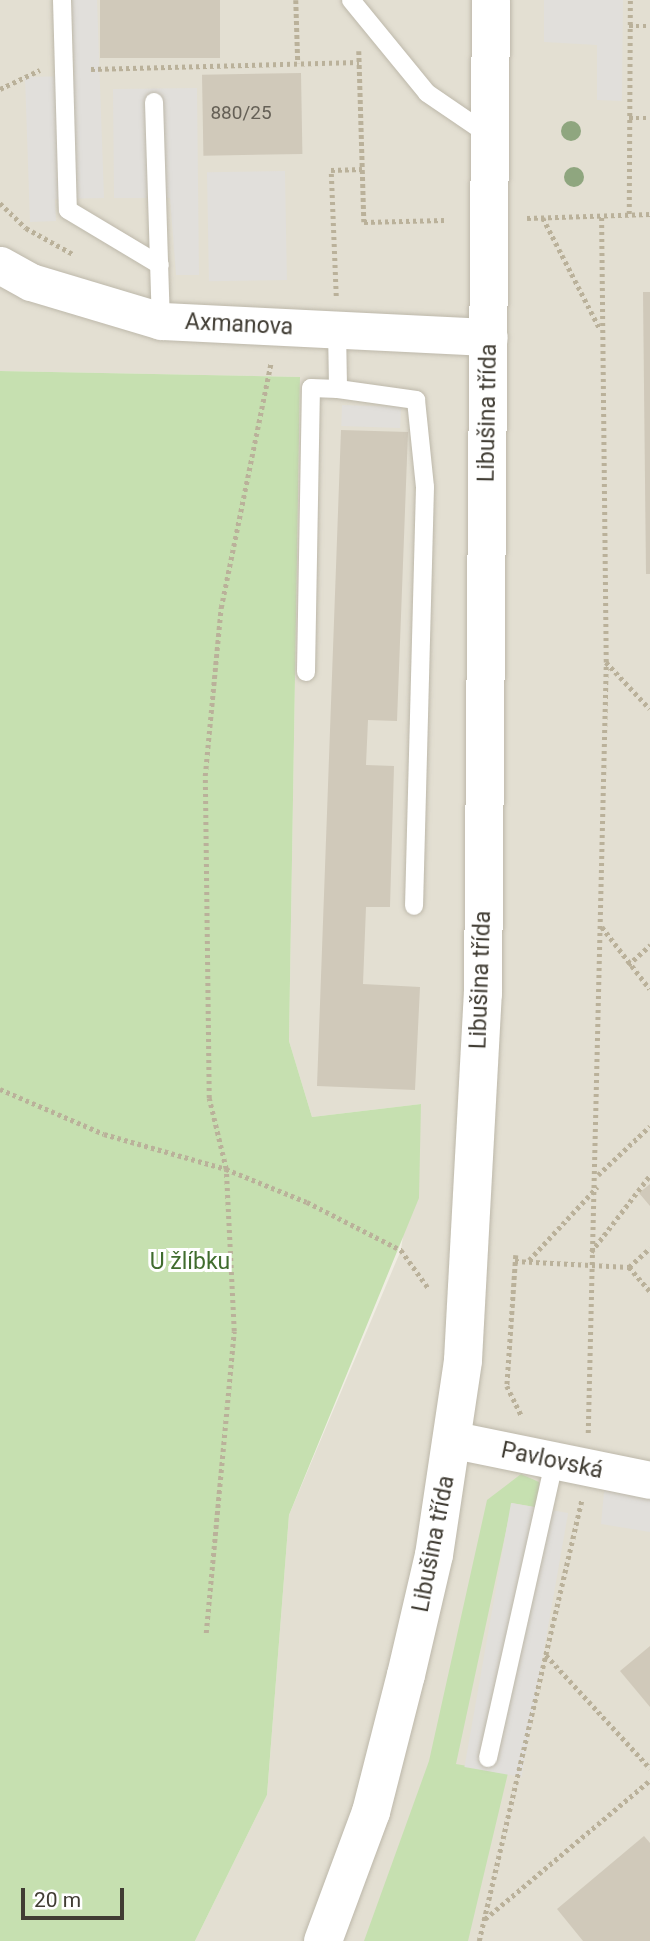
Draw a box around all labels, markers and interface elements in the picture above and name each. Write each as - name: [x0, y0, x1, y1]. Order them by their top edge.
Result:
- house number: 880/25: [210, 102, 272, 124]
- street label: Axmanova: [184, 308, 294, 342]
- street label: Libušina třída: [473, 344, 503, 482]
- street label: Libušina třída: [465, 910, 497, 1050]
- park label: U žlíbku: [150, 1248, 230, 1276]
- street label: Pavlovská: [498, 1437, 606, 1485]
- street label: Libušina třída: [407, 1473, 461, 1615]
- scale bar: [24, 1874, 128, 1918]
- text: 20 m: [34, 1888, 81, 1912]

